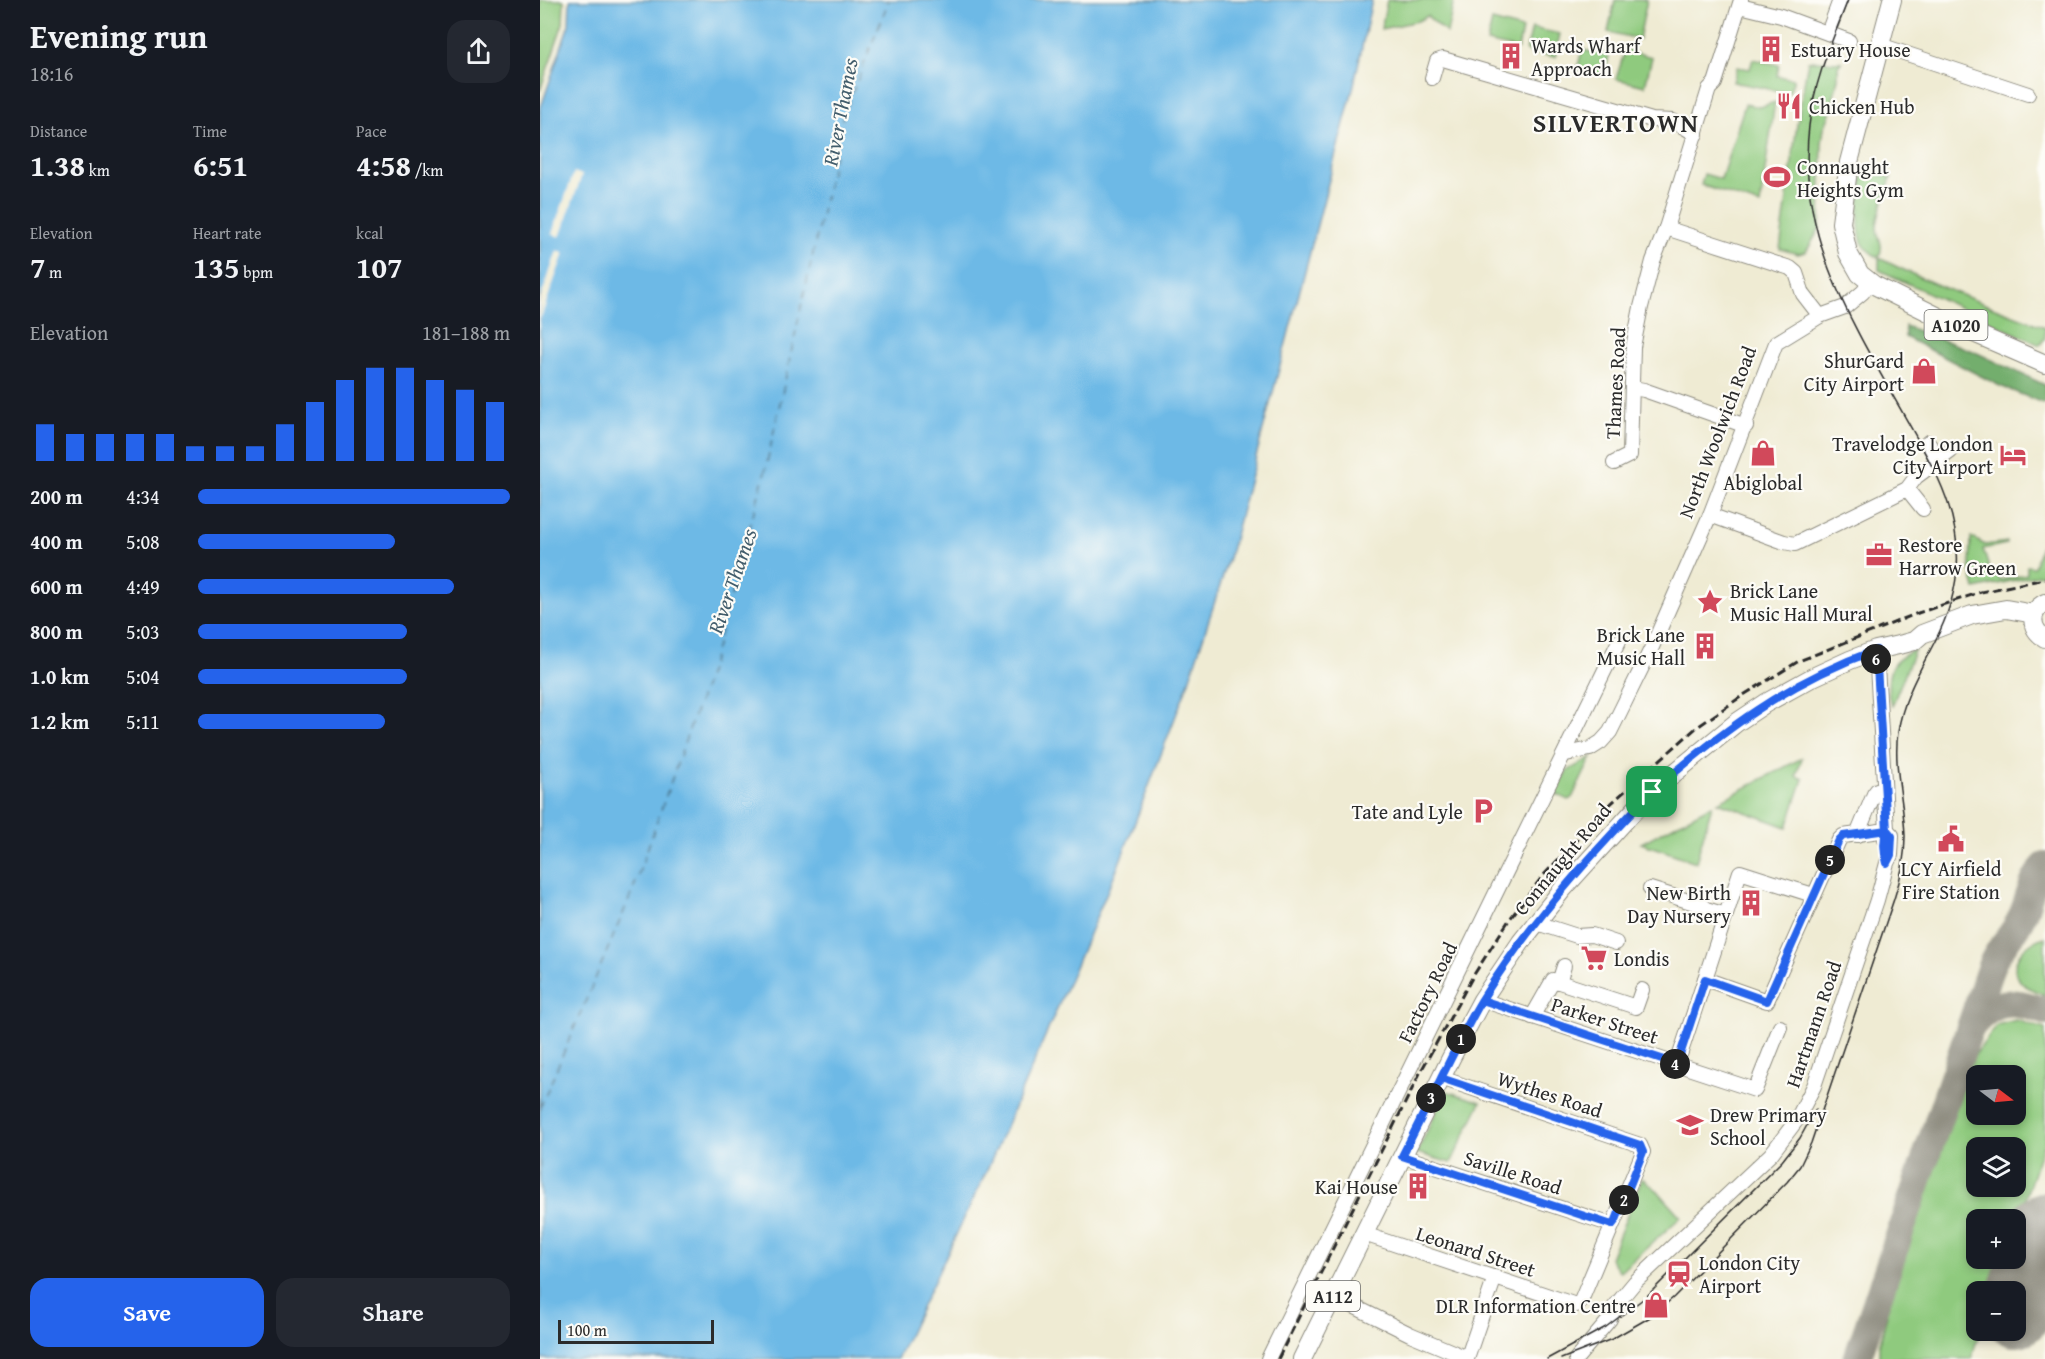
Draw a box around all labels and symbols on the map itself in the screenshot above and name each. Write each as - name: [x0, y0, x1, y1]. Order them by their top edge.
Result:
- place label: Wards Wharf Approach: [1531, 31, 1643, 83]
- building icon: Estuary House: [1756, 34, 1786, 64]
- place label: Estuary House: [1791, 35, 1911, 64]
- building icon: Wards Wharf Approach: [1496, 41, 1526, 71]
- water label: River Thames: [814, 55, 866, 170]
- restaurant icon: Chicken Hub: [1774, 91, 1804, 121]
- place label: Chicken Hub: [1809, 92, 1915, 121]
- district label: SILVERTOWN: [1533, 103, 1699, 142]
- place label: Connaught Heights Gym: [1797, 152, 1905, 204]
- sports icon: Connaught Heights Gym: [1762, 162, 1792, 192]
- road number: A1020: [1924, 310, 1988, 340]
- street label: Thames Road: [1598, 326, 1632, 440]
- street label: North Woolwich Road: [1671, 341, 1763, 522]
- place label: ShurGard City Airport: [1804, 346, 1904, 398]
- shop icon: ShurGard City Airport: [1909, 356, 1939, 386]
- place label: Travelodge London City Airport: [1832, 429, 1993, 481]
- shop icon: Abiglobal: [1748, 438, 1778, 468]
- hotel icon: Travelodge London City Airport: [1998, 440, 2028, 470]
- place label: Abiglobal: [1723, 468, 1803, 497]
- water label: River Thames: [699, 524, 765, 639]
- place label: Restore Harrow Green: [1899, 530, 2016, 582]
- office icon: Restore Harrow Green: [1864, 540, 1894, 570]
- place label: Brick Lane Music Hall Mural: [1730, 576, 1873, 628]
- place icon: Brick Lane Music Hall Mural: [1695, 587, 1725, 617]
- place label: Brick Lane Music Hall: [1597, 620, 1685, 672]
- building icon: Brick Lane Music Hall: [1690, 631, 1720, 661]
- pin: 6: [1861, 644, 1891, 674]
- pin: [1626, 766, 1677, 817]
- parking icon: Tate and Lyle: [1468, 796, 1498, 826]
- street label: Connaught Road: [1506, 796, 1618, 921]
- place label: Tate and Lyle: [1352, 797, 1463, 826]
- public building icon: LCY Airfield Fire Station: [1936, 824, 1966, 854]
- pin: 5: [1815, 845, 1845, 875]
- place label: LCY Airfield Fire Station: [1901, 854, 2002, 906]
- place label: New Birth Day Nursery: [1627, 878, 1731, 930]
- building icon: New Birth Day Nursery: [1736, 888, 1766, 918]
- street label: Factory Road: [1390, 936, 1464, 1047]
- supermarket icon: Londis: [1579, 943, 1609, 973]
- place label: Londis: [1614, 944, 1669, 973]
- street label: Hartmann Road: [1778, 956, 1848, 1091]
- street label: Parker Street: [1548, 989, 1662, 1051]
- pin: 1: [1446, 1024, 1476, 1054]
- pin: 4: [1660, 1049, 1690, 1079]
- street label: Wythes Road: [1494, 1063, 1607, 1125]
- north arrow: [1966, 1065, 2026, 1125]
- pin: 3: [1416, 1083, 1446, 1113]
- place label: Drew Primary School: [1710, 1100, 1827, 1152]
- school or university icon: Drew Primary School: [1675, 1110, 1705, 1140]
- street label: Saville Road: [1460, 1143, 1566, 1202]
- building icon: Kai House: [1403, 1171, 1433, 1201]
- place label: Kai House: [1315, 1172, 1398, 1201]
- pin: 2: [1609, 1185, 1639, 1215]
- street label: Leonard Street: [1413, 1218, 1539, 1284]
- place label: London City Airport: [1699, 1248, 1800, 1300]
- station icon: London City Airport: [1664, 1259, 1694, 1289]
- road number: A112: [1306, 1281, 1360, 1311]
- shop icon: DLR Information Centre: [1641, 1290, 1671, 1320]
- place label: DLR Information Centre: [1436, 1291, 1636, 1320]
- scale bar: [558, 1317, 714, 1344]

